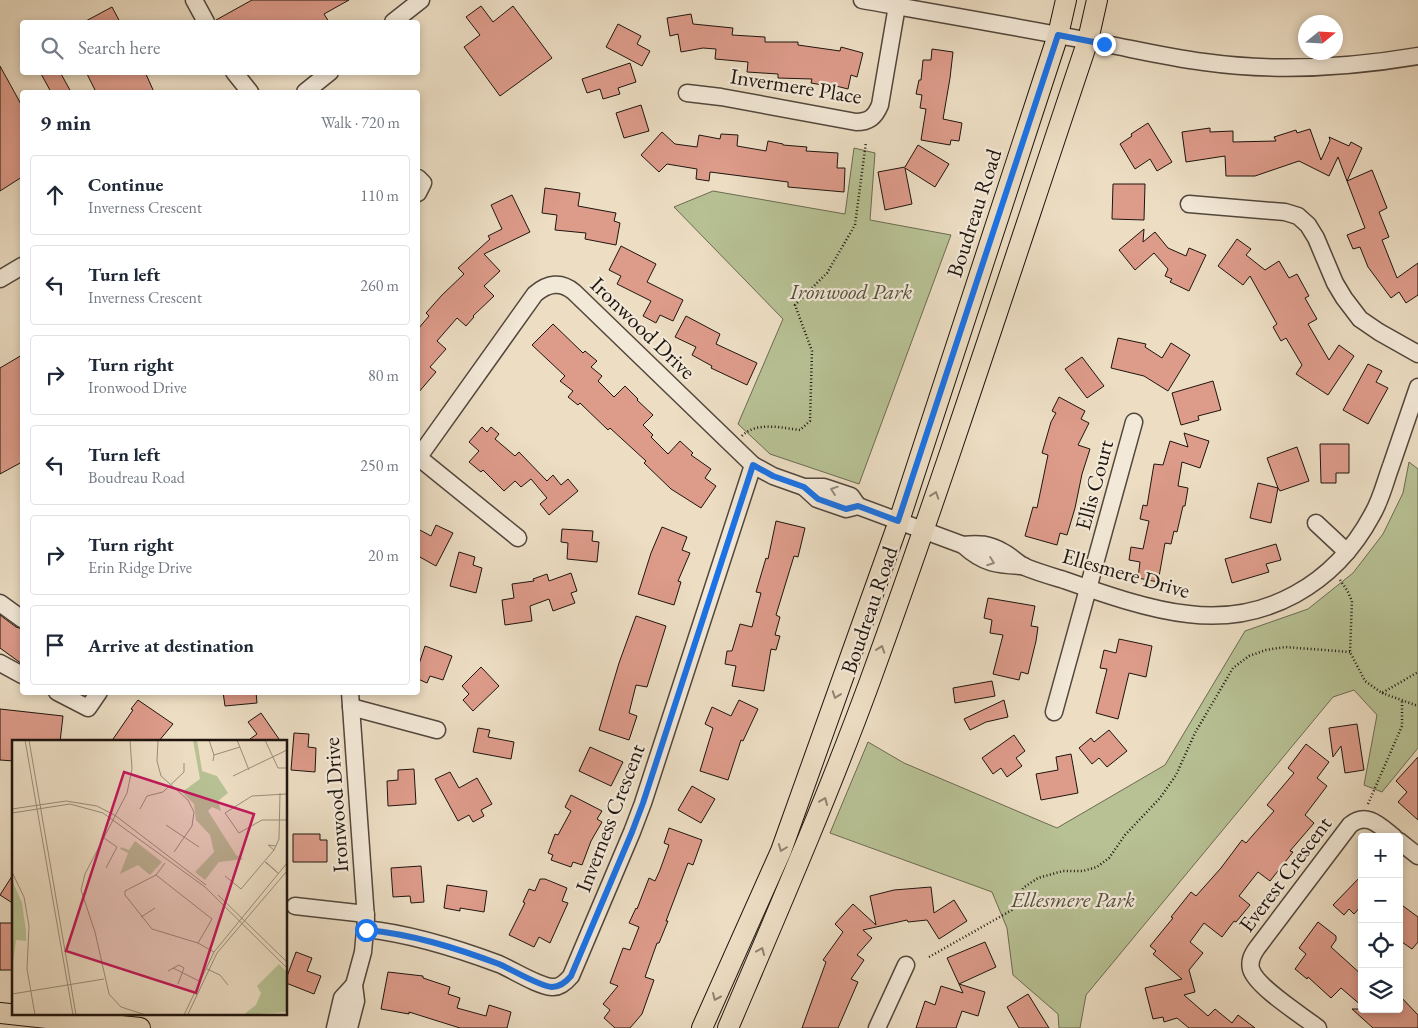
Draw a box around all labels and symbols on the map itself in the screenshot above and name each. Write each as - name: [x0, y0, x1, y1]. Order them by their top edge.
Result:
- north arrow: [1298, 15, 1343, 60]
- route end: [1093, 33, 1116, 56]
- street label: Invermere Place: [728, 61, 864, 111]
- street label: Boudreau Road: [940, 144, 1009, 281]
- street label: Ironwood Drive: [584, 270, 702, 386]
- park label: Ironwood Park: [789, 277, 912, 306]
- street label: Ellis Court: [1068, 437, 1120, 533]
- one-way arrow: [830, 486, 839, 496]
- one-way arrow: [929, 492, 939, 500]
- street label: Boudreau Road: [834, 541, 905, 678]
- street label: Ellesmere Drive: [1059, 541, 1194, 605]
- one-way arrow: [986, 556, 995, 566]
- one-way arrow: [875, 645, 885, 654]
- one-way arrow: [832, 690, 842, 699]
- street label: Ironwood Drive: [317, 736, 355, 874]
- inset map: [12, 740, 288, 1016]
- street label: Inverness Crescent: [568, 740, 652, 896]
- one-way arrow: [818, 797, 828, 806]
- street label: Everest Crescent: [1232, 810, 1338, 938]
- one-way arrow: [777, 843, 788, 852]
- park label: Ellesmere Park: [1010, 885, 1135, 914]
- route start: [355, 919, 378, 942]
- one-way arrow: [755, 947, 765, 956]
- one-way arrow: [712, 992, 723, 1001]

